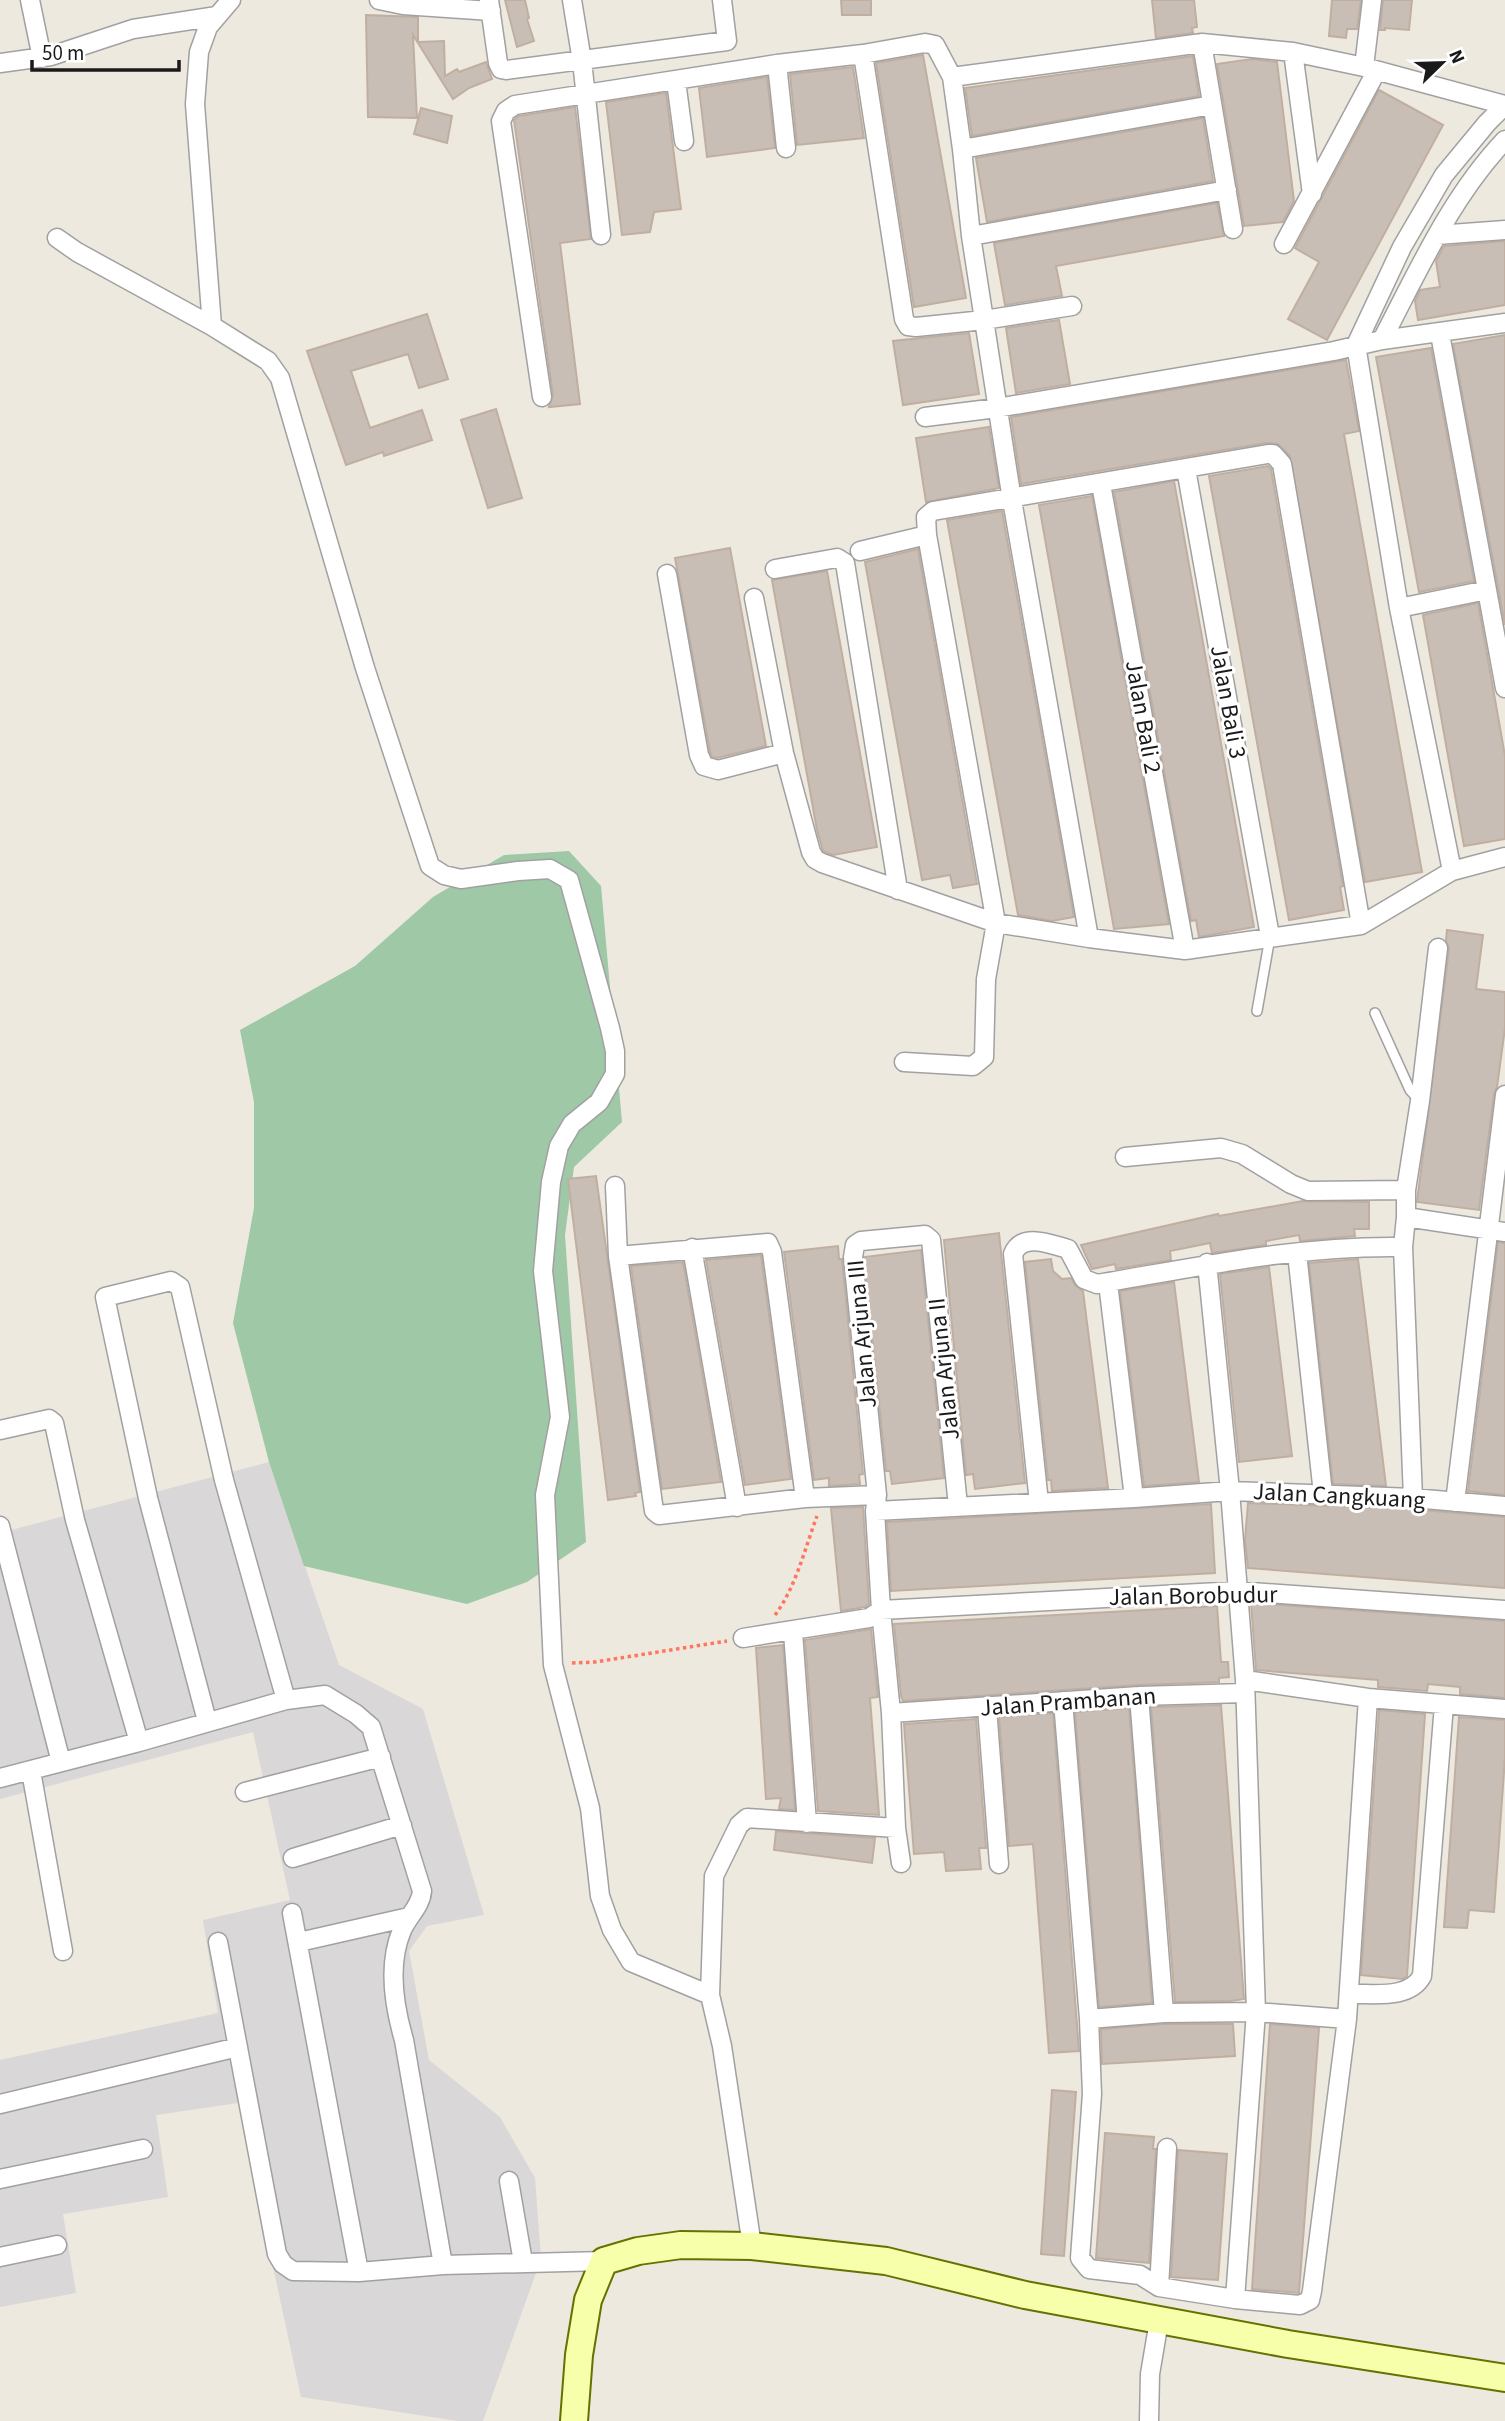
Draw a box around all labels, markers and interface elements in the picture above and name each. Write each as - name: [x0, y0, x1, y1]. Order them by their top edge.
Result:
- scale bar: [32, 28, 178, 72]
- north arrow: [1407, 28, 1477, 98]
- text: 50 m: [42, 38, 84, 68]
- text: N: [1441, 46, 1471, 68]
- street label: Jalan Bali 3: [1201, 642, 1255, 762]
- street label: Jalan Bali 2: [1116, 657, 1170, 777]
- street label: Jalan Arjuna III: [838, 1258, 886, 1410]
- street label: Jalan Arjuna II: [919, 1296, 969, 1442]
- street label: Jalan Cangkuang: [1252, 1474, 1426, 1518]
- street label: Jalan Borobudur: [1108, 1577, 1278, 1615]
- street label: Jalan Prambanan: [979, 1678, 1157, 1726]

